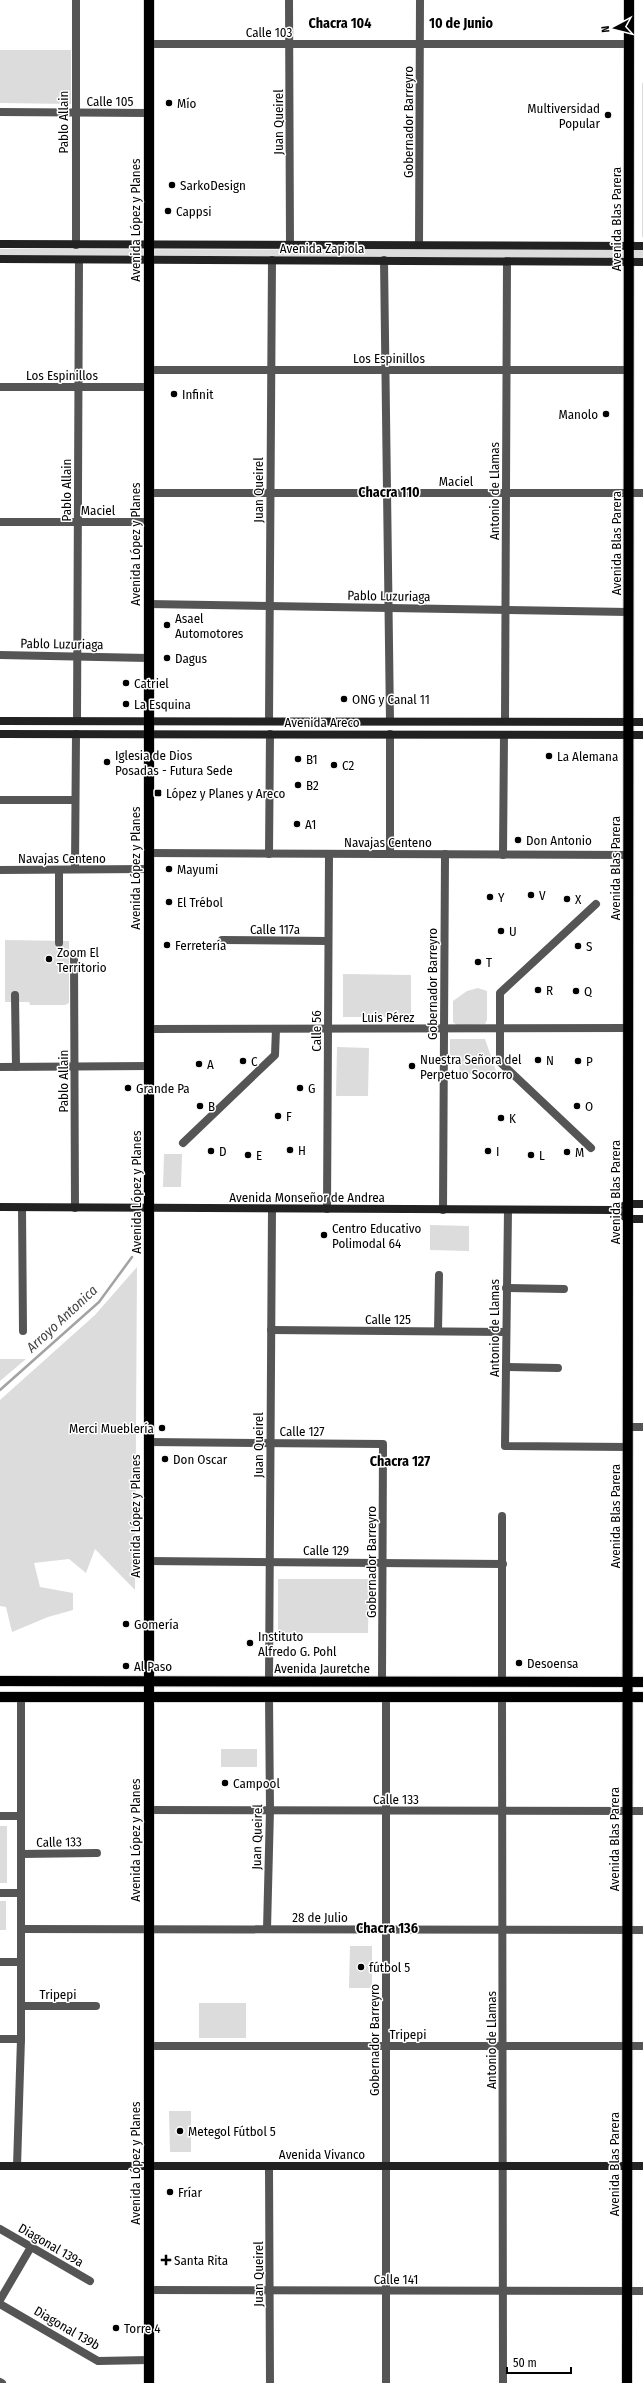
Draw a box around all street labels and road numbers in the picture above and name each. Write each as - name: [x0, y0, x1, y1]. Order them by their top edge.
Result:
- street label: Calle 103: [246, 25, 292, 40]
- street label: Gobernador Barreyro: [401, 66, 416, 178]
- street label: Juan Queirel: [271, 89, 286, 155]
- street label: Pablo Allain: [56, 91, 71, 153]
- street label: Calle 105: [87, 94, 133, 109]
- street label: Avenida López y Planes: [128, 158, 143, 282]
- street label: Avenida Blas Parera: [609, 167, 624, 271]
- street label: Avenida Zapiola: [280, 241, 364, 256]
- street label: Los Espinillos: [353, 351, 425, 366]
- street label: Los Espinillos: [26, 368, 98, 383]
- street label: Antonio de Llamas: [487, 441, 502, 540]
- street label: Juan Queirel: [251, 457, 266, 523]
- street label: Pablo Allain: [59, 459, 74, 521]
- street label: Maciel: [439, 474, 474, 489]
- street label: Avenida López y Planes: [128, 482, 143, 606]
- street label: Avenida Blas Parera: [609, 491, 624, 595]
- street label: Maciel: [81, 503, 116, 518]
- street label: Pablo Luzuriaga: [347, 588, 431, 604]
- street label: Pablo Luzuriaga: [20, 636, 104, 652]
- street label: Avenida Areco: [284, 715, 360, 730]
- street label: Avenida López y Planes: [128, 806, 143, 930]
- street label: Avenida Blas Parera: [608, 816, 623, 920]
- street label: Navajas Centeno: [344, 835, 432, 850]
- street label: Navajas Centeno: [18, 851, 106, 866]
- street label: Calle 117a: [250, 922, 300, 937]
- street label: Gobernador Barreyro: [425, 928, 440, 1040]
- street label: Calle 56: [309, 1010, 324, 1052]
- street label: Luis Pérez: [362, 1010, 414, 1025]
- street label: Pablo Allain: [56, 1050, 71, 1112]
- street label: Avenida López y Planes: [129, 1130, 144, 1254]
- street label: Avenida Blas Parera: [608, 1140, 623, 1244]
- street label: Avenida Monseñor de Andrea: [229, 1190, 385, 1205]
- street label: Antonio de Llamas: [487, 1278, 502, 1377]
- street label: Calle 125: [365, 1312, 411, 1327]
- street label: Juan Queirel: [251, 1412, 266, 1478]
- street label: Calle 127: [280, 1424, 324, 1439]
- street label: Avenida López y Planes: [128, 1454, 143, 1578]
- street label: Avenida Blas Parera: [608, 1464, 623, 1568]
- street label: Gobernador Barreyro: [364, 1506, 379, 1618]
- street label: Calle 129: [303, 1543, 349, 1558]
- street label: Avenida Jauretche: [274, 1661, 370, 1676]
- street label: Avenida López y Planes: [128, 1778, 143, 1902]
- street label: Avenida Blas Parera: [607, 1787, 622, 1891]
- street label: Calle 133: [373, 1792, 419, 1807]
- street label: Juan Queirel: [249, 1804, 265, 1870]
- street label: Calle 133: [36, 1834, 82, 1850]
- street label: 28 de Julio: [292, 1910, 348, 1925]
- street label: Gobernador Barreyro: [367, 1984, 382, 2096]
- street label: Tripepi: [40, 1987, 76, 2002]
- street label: Antonio de Llamas: [484, 1990, 499, 2089]
- street label: Tripepi: [390, 2027, 426, 2042]
- street label: Avenida López y Planes: [128, 2101, 143, 2225]
- street label: Avenida Blas Parera: [607, 2112, 622, 2216]
- street label: Avenida Vivanco: [279, 2147, 365, 2162]
- street label: Diagonal 139a: [16, 2220, 86, 2270]
- street label: Juan Queirel: [251, 2241, 266, 2307]
- street label: Calle 141: [374, 2272, 418, 2287]
- street label: Diagonal 139b: [31, 2303, 103, 2353]

